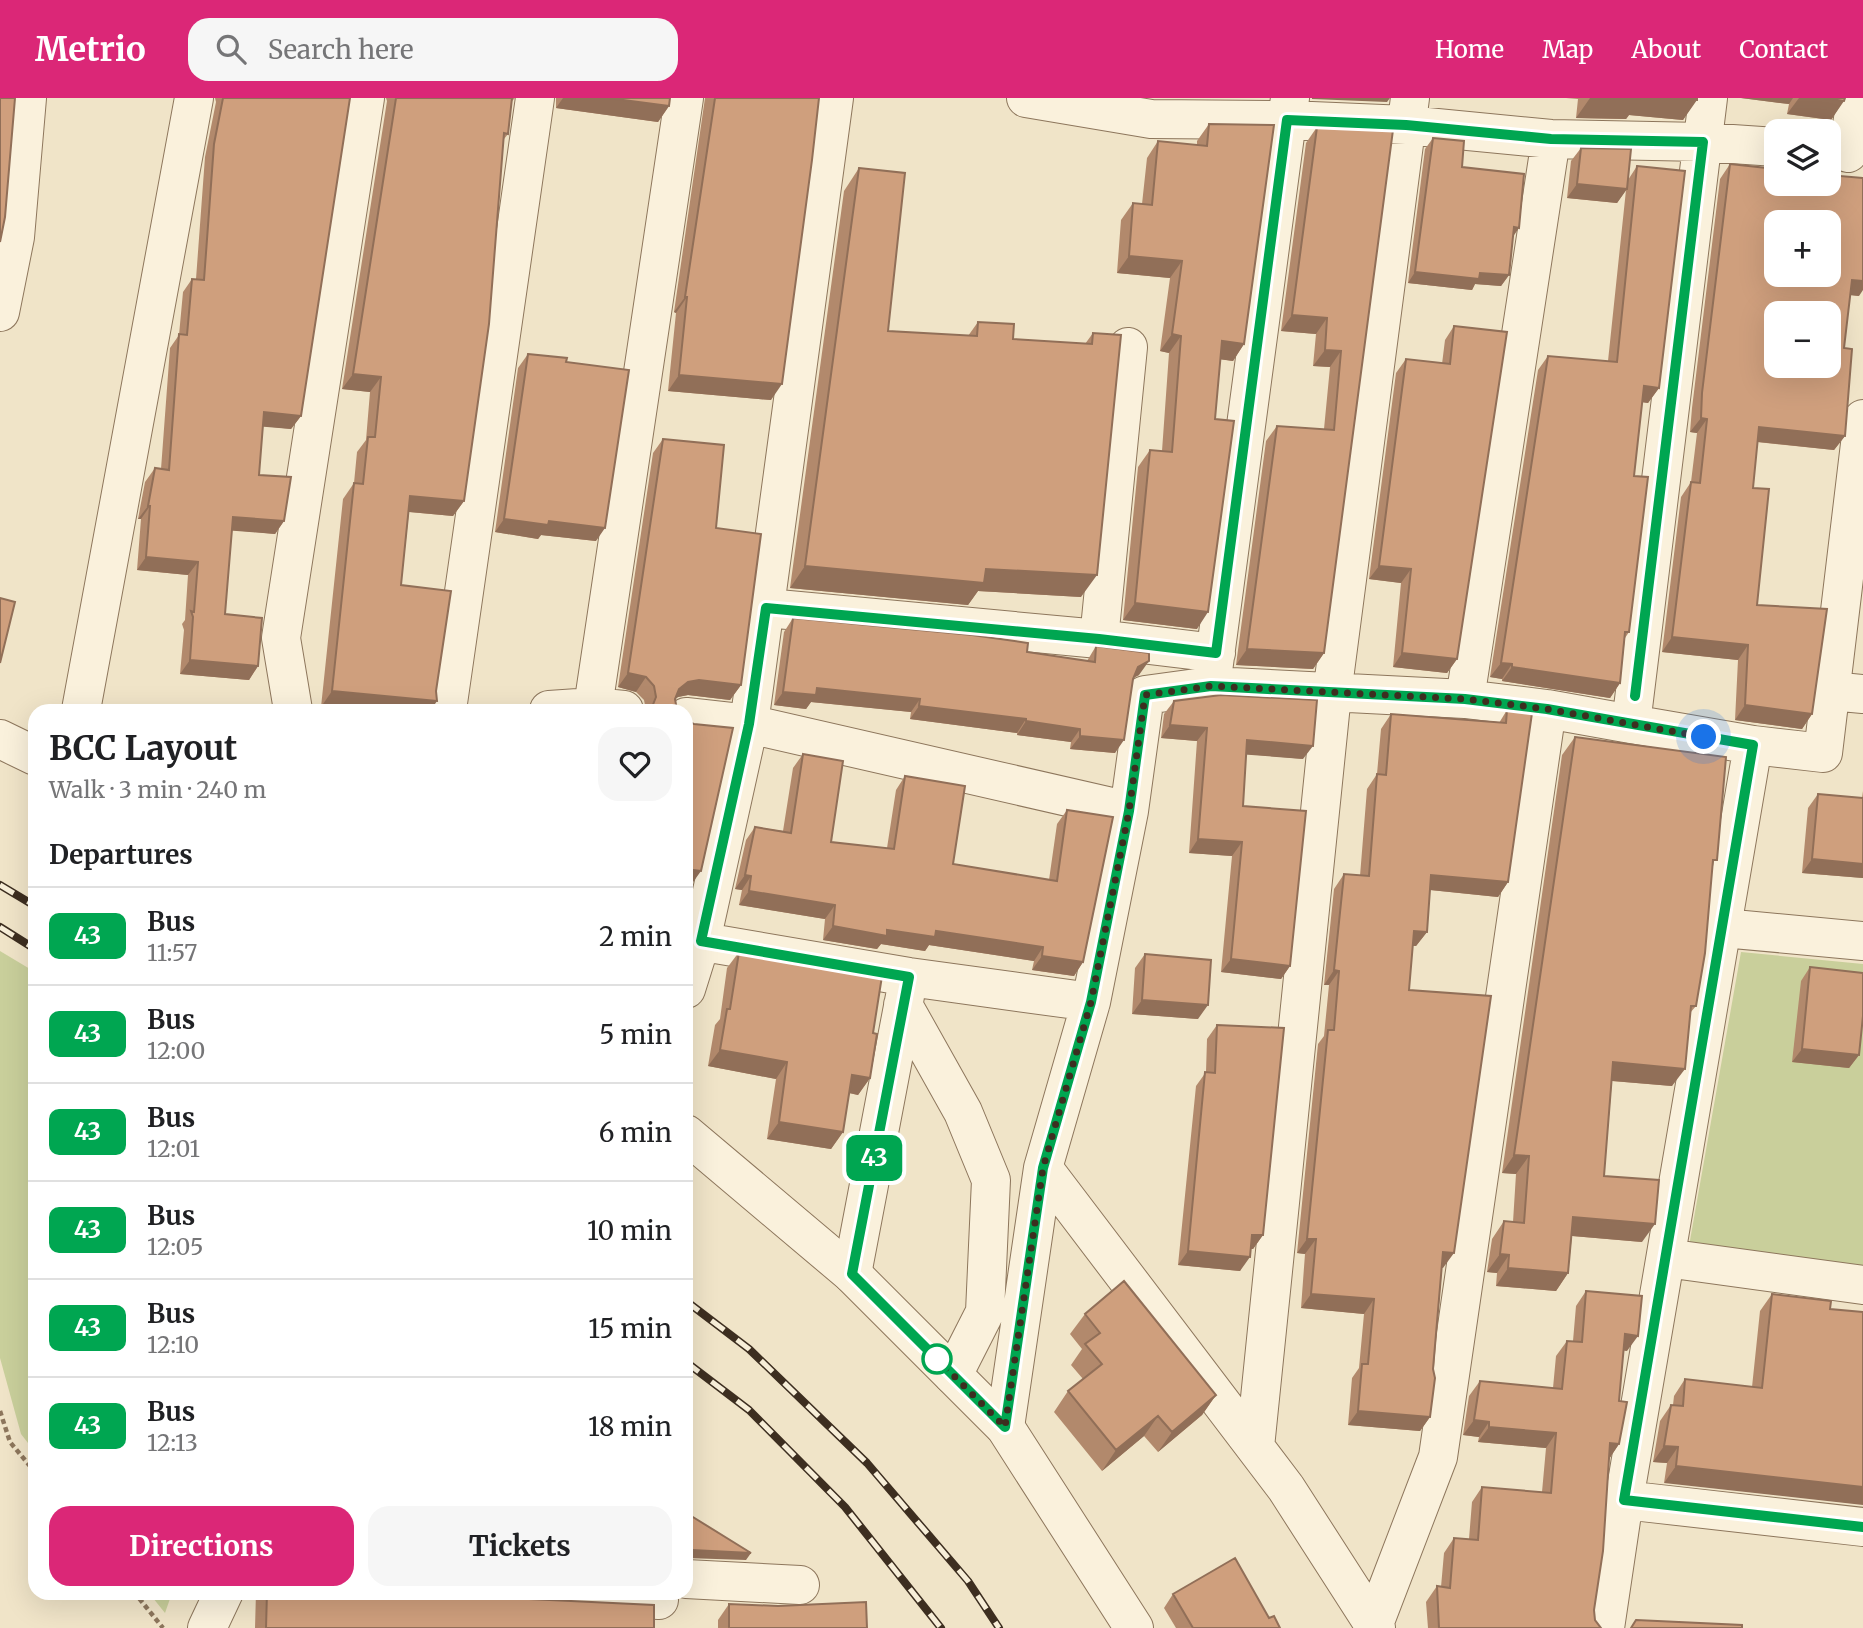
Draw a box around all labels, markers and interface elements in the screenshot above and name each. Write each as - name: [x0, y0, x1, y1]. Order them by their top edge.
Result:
- search box: [188, 18, 678, 81]
- text: Metrio: [35, 29, 146, 70]
- icon: search: [212, 30, 250, 68]
- text: Search here: [268, 33, 413, 66]
- text: Home: [1435, 34, 1504, 65]
- text: Map: [1542, 34, 1593, 65]
- text: About: [1631, 34, 1701, 65]
- text: Contact: [1739, 34, 1828, 65]
- map controls: [1764, 119, 1841, 378]
- button: layers: [1764, 119, 1841, 196]
- button: +: [1764, 210, 1841, 287]
- button: −: [1764, 301, 1841, 378]
- your location: [1686, 719, 1721, 754]
- button: heart: [598, 727, 672, 801]
- text: BCC Layout: [49, 728, 237, 769]
- text: Walk · 3 min · 240 m: [49, 775, 266, 804]
- text: Departures: [49, 838, 193, 871]
- text: Bus: [147, 905, 195, 938]
- text: 43: [74, 920, 101, 951]
- text: 2 min: [599, 920, 672, 953]
- text: 11:57: [147, 938, 197, 967]
- text: Bus: [147, 1003, 195, 1036]
- text: 43: [74, 1018, 101, 1049]
- text: 5 min: [599, 1018, 672, 1051]
- text: 12:00: [147, 1036, 205, 1065]
- text: Bus: [147, 1101, 195, 1134]
- text: 43: [74, 1116, 101, 1147]
- text: 6 min: [599, 1116, 672, 1149]
- text: 12:01: [147, 1134, 200, 1163]
- line badge: 43: [842, 1135, 906, 1181]
- text: 43: [860, 1142, 888, 1173]
- text: Bus: [147, 1199, 195, 1232]
- text: 43: [74, 1214, 101, 1245]
- text: 10 min: [587, 1214, 672, 1247]
- text: 12:05: [147, 1232, 203, 1261]
- text: Bus: [147, 1297, 195, 1330]
- text: 43: [74, 1312, 101, 1343]
- text: 15 min: [588, 1312, 672, 1345]
- text: 12:10: [147, 1330, 199, 1359]
- unlabelled marker: [922, 1344, 952, 1374]
- text: Bus: [147, 1395, 195, 1428]
- text: 43: [74, 1410, 101, 1441]
- text: 18 min: [588, 1410, 672, 1443]
- text: 12:13: [147, 1428, 198, 1457]
- button: Directions: [49, 1506, 354, 1586]
- button: Tickets: [368, 1506, 672, 1586]

